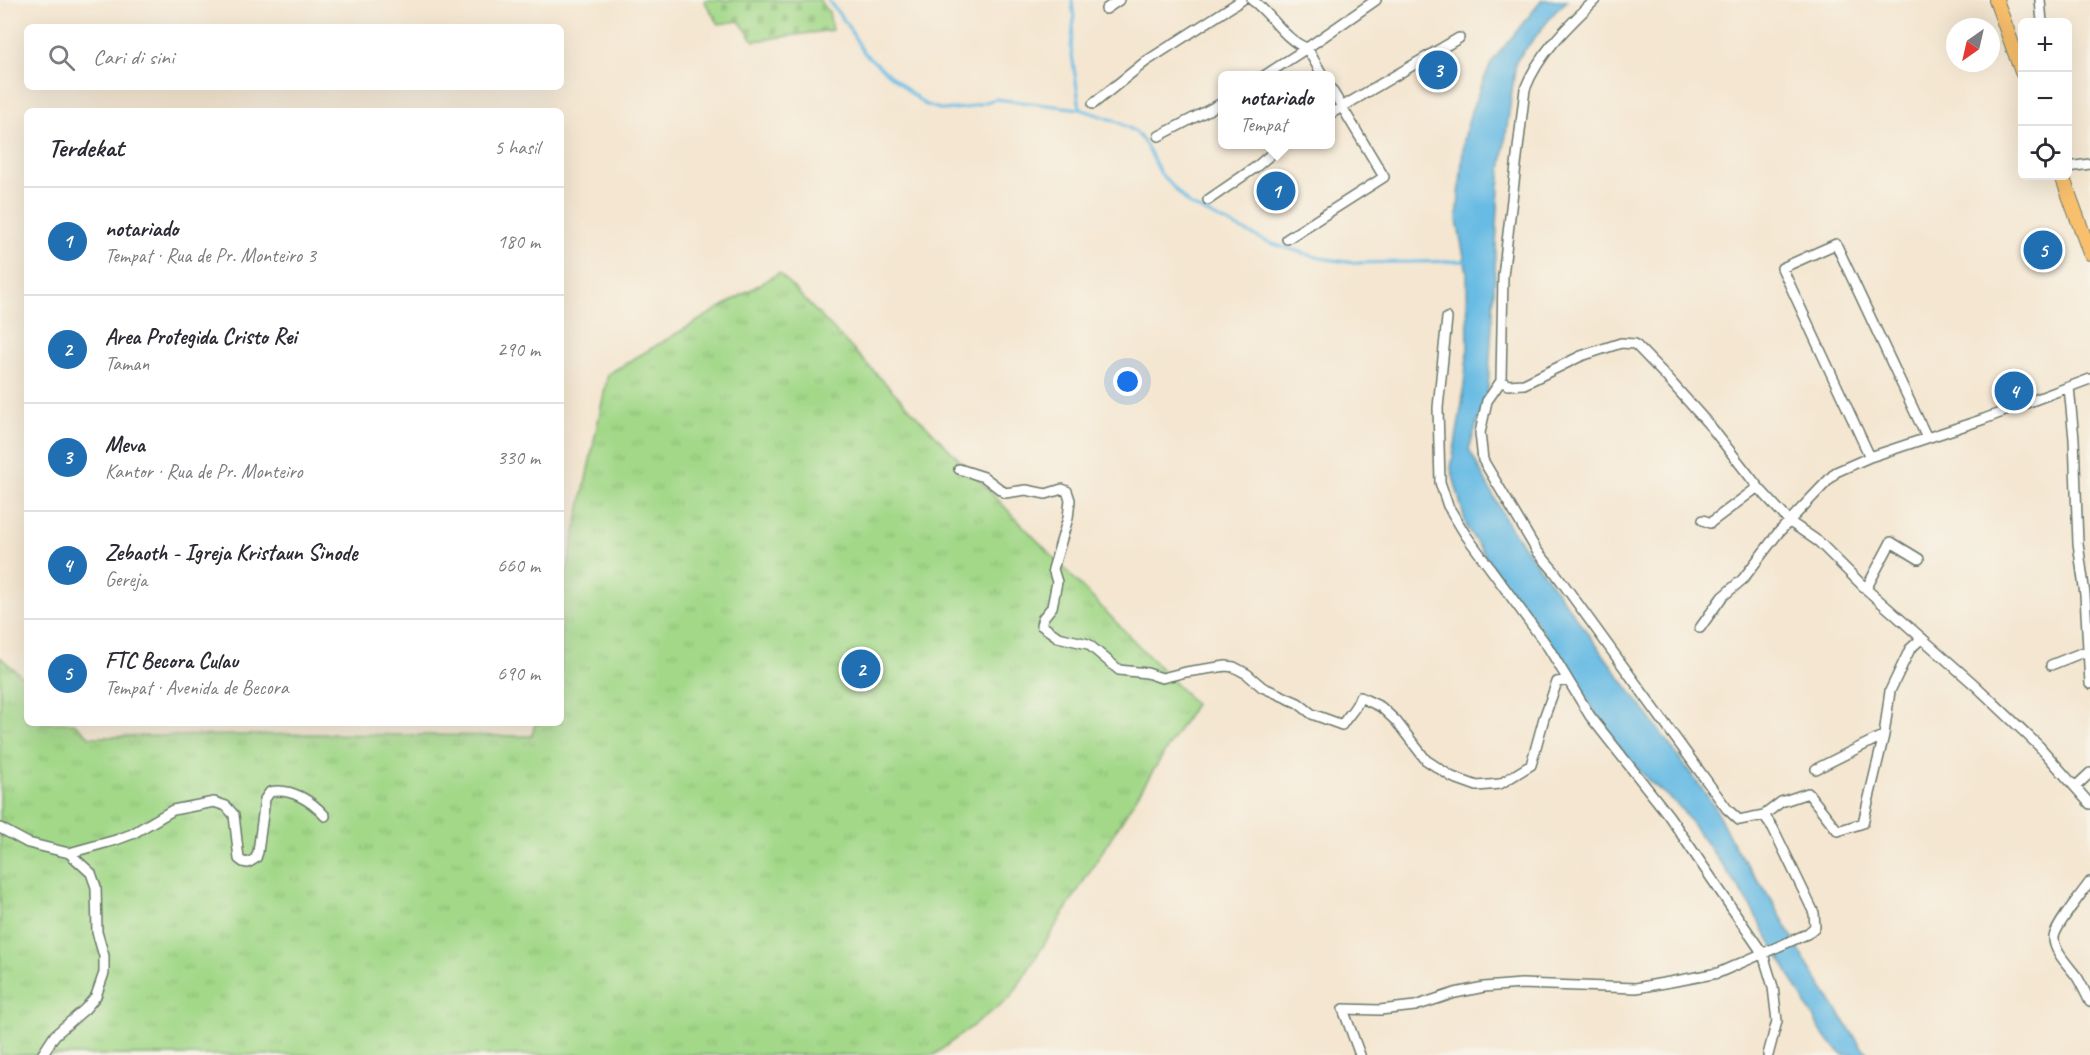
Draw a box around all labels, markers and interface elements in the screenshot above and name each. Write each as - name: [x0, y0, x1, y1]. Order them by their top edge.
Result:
- north arrow: [1946, 18, 2000, 72]
- map controls: [2018, 18, 2072, 180]
- button: +: [2018, 18, 2072, 72]
- search box: [24, 24, 564, 90]
- icon: search: [45, 41, 78, 74]
- text: Cari di sini: [93, 43, 174, 71]
- pin: 3: [1418, 48, 1458, 92]
- popup: [1218, 71, 1335, 149]
- button: −: [2018, 72, 2072, 126]
- text: notariado: [1240, 84, 1313, 112]
- text: Tempat: [1240, 112, 1287, 137]
- button: locate: [2018, 126, 2072, 180]
- text: Terdekat: [48, 131, 124, 164]
- text: 5 hasil: [494, 135, 540, 160]
- pin: 1: [1256, 168, 1296, 213]
- text: notariado: [105, 215, 178, 243]
- pin: 5: [2024, 228, 2062, 272]
- text: 1: [63, 229, 72, 254]
- text: 180 m: [497, 229, 540, 254]
- text: Tempat · Rua de Pr. Monteiro 3: [105, 243, 316, 268]
- text: Area Protegida Cristo Rei: [105, 323, 297, 351]
- text: 2: [63, 337, 72, 362]
- text: 290 m: [497, 337, 540, 362]
- text: Taman: [105, 351, 149, 376]
- your location: [1113, 367, 1142, 396]
- pin: 4: [1994, 368, 2034, 414]
- text: Meva: [105, 431, 145, 459]
- text: 3: [63, 445, 72, 470]
- text: 330 m: [497, 445, 540, 470]
- text: Kantor · Rua de Pr. Monteiro: [105, 459, 303, 484]
- text: Zebaoth - Igreja Kristaun Sinode: [105, 539, 357, 567]
- text: 4: [63, 553, 72, 578]
- text: 660 m: [497, 553, 540, 578]
- text: Gereja: [105, 567, 147, 592]
- pin: 2: [842, 646, 880, 692]
- text: FTC Becora Culau: [105, 647, 238, 675]
- text: 5: [63, 661, 72, 686]
- text: 690 m: [497, 661, 540, 686]
- text: Tempat · Avenida de Becora: [105, 675, 289, 700]

